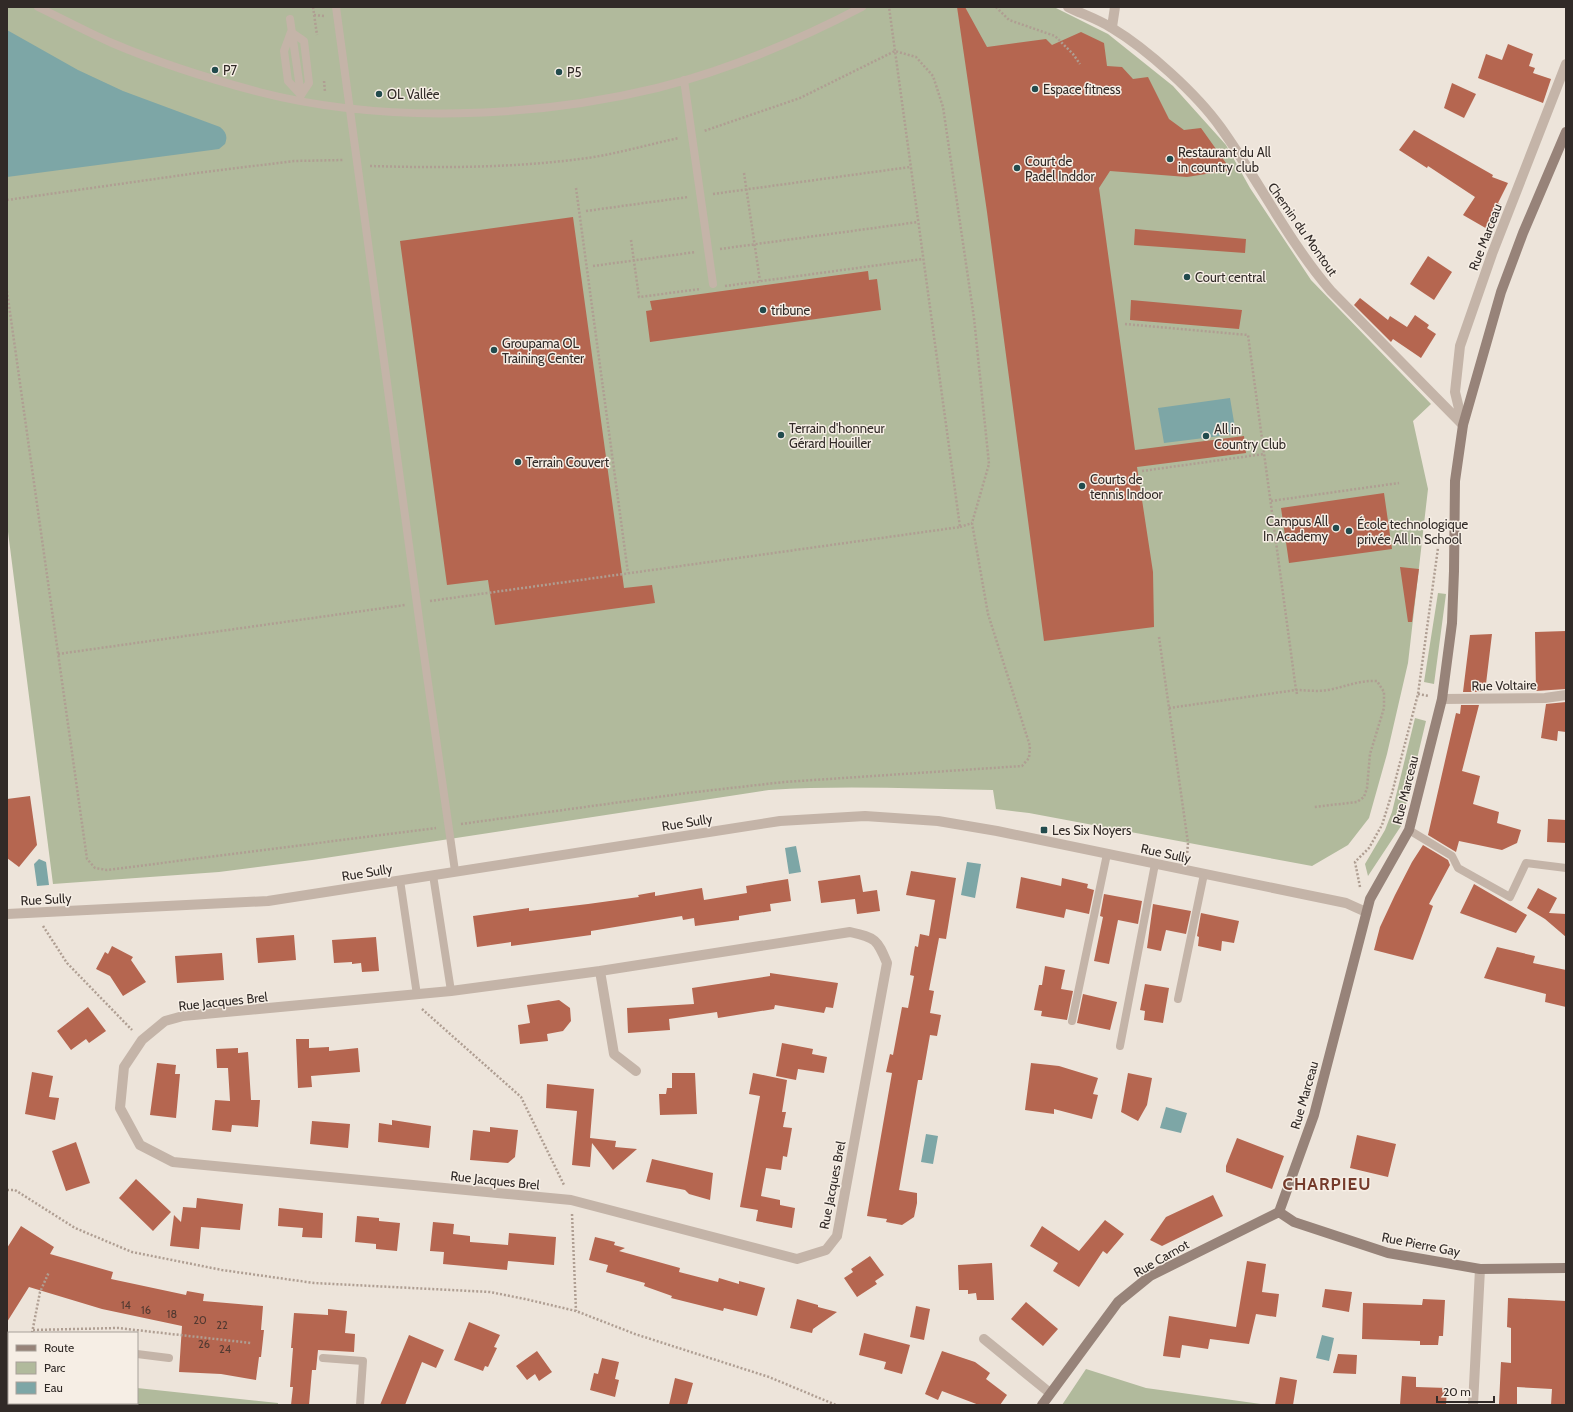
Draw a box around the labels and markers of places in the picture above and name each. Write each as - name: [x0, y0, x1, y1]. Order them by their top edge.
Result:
- place label: P7: [223, 62, 237, 78]
- place label: P5: [567, 64, 581, 80]
- marker: P7: [210, 65, 220, 75]
- marker: P5: [554, 67, 564, 77]
- place label: Espace fitness: [1043, 81, 1121, 97]
- marker: Espace fitness: [1030, 84, 1040, 94]
- place label: OL Vallée: [387, 86, 440, 102]
- marker: OL Vallée: [374, 89, 384, 99]
- place label: Restaurant du All in country club: [1178, 144, 1271, 175]
- place label: Court de Padel Inddor: [1025, 153, 1095, 184]
- marker: Restaurant du All in country club: [1165, 154, 1175, 164]
- marker: Court de Padel Inddor: [1012, 163, 1022, 173]
- place label: Court central: [1195, 269, 1266, 285]
- marker: Court central: [1182, 272, 1192, 282]
- place label: tribune: [771, 302, 811, 318]
- marker: tribune: [758, 305, 768, 315]
- place label: Groupama OL Training Center: [502, 335, 585, 366]
- marker: Groupama OL Training Center: [489, 345, 499, 355]
- place label: Terrain d'honneur Gérard Houiller: [789, 420, 886, 451]
- place label: All in Country Club: [1214, 421, 1286, 452]
- marker: Terrain d'honneur Gérard Houiller: [776, 430, 786, 440]
- marker: All in Country Club: [1201, 431, 1211, 441]
- place label: Terrain Couvert: [526, 454, 610, 470]
- marker: Terrain Couvert: [513, 457, 523, 467]
- place label: Courts de tennis Indoor: [1090, 471, 1164, 502]
- marker: Courts de tennis Indoor: [1077, 481, 1087, 491]
- place label: Campus All In Academy: [1263, 513, 1328, 544]
- place label: École technologique privée All In School: [1357, 515, 1469, 547]
- marker: Campus All In Academy: [1331, 523, 1341, 533]
- marker: École technologique privée All In School: [1344, 526, 1354, 536]
- place label: Les Six Noyers: [1052, 822, 1132, 838]
- marker: Les Six Noyers: [1039, 825, 1049, 835]

